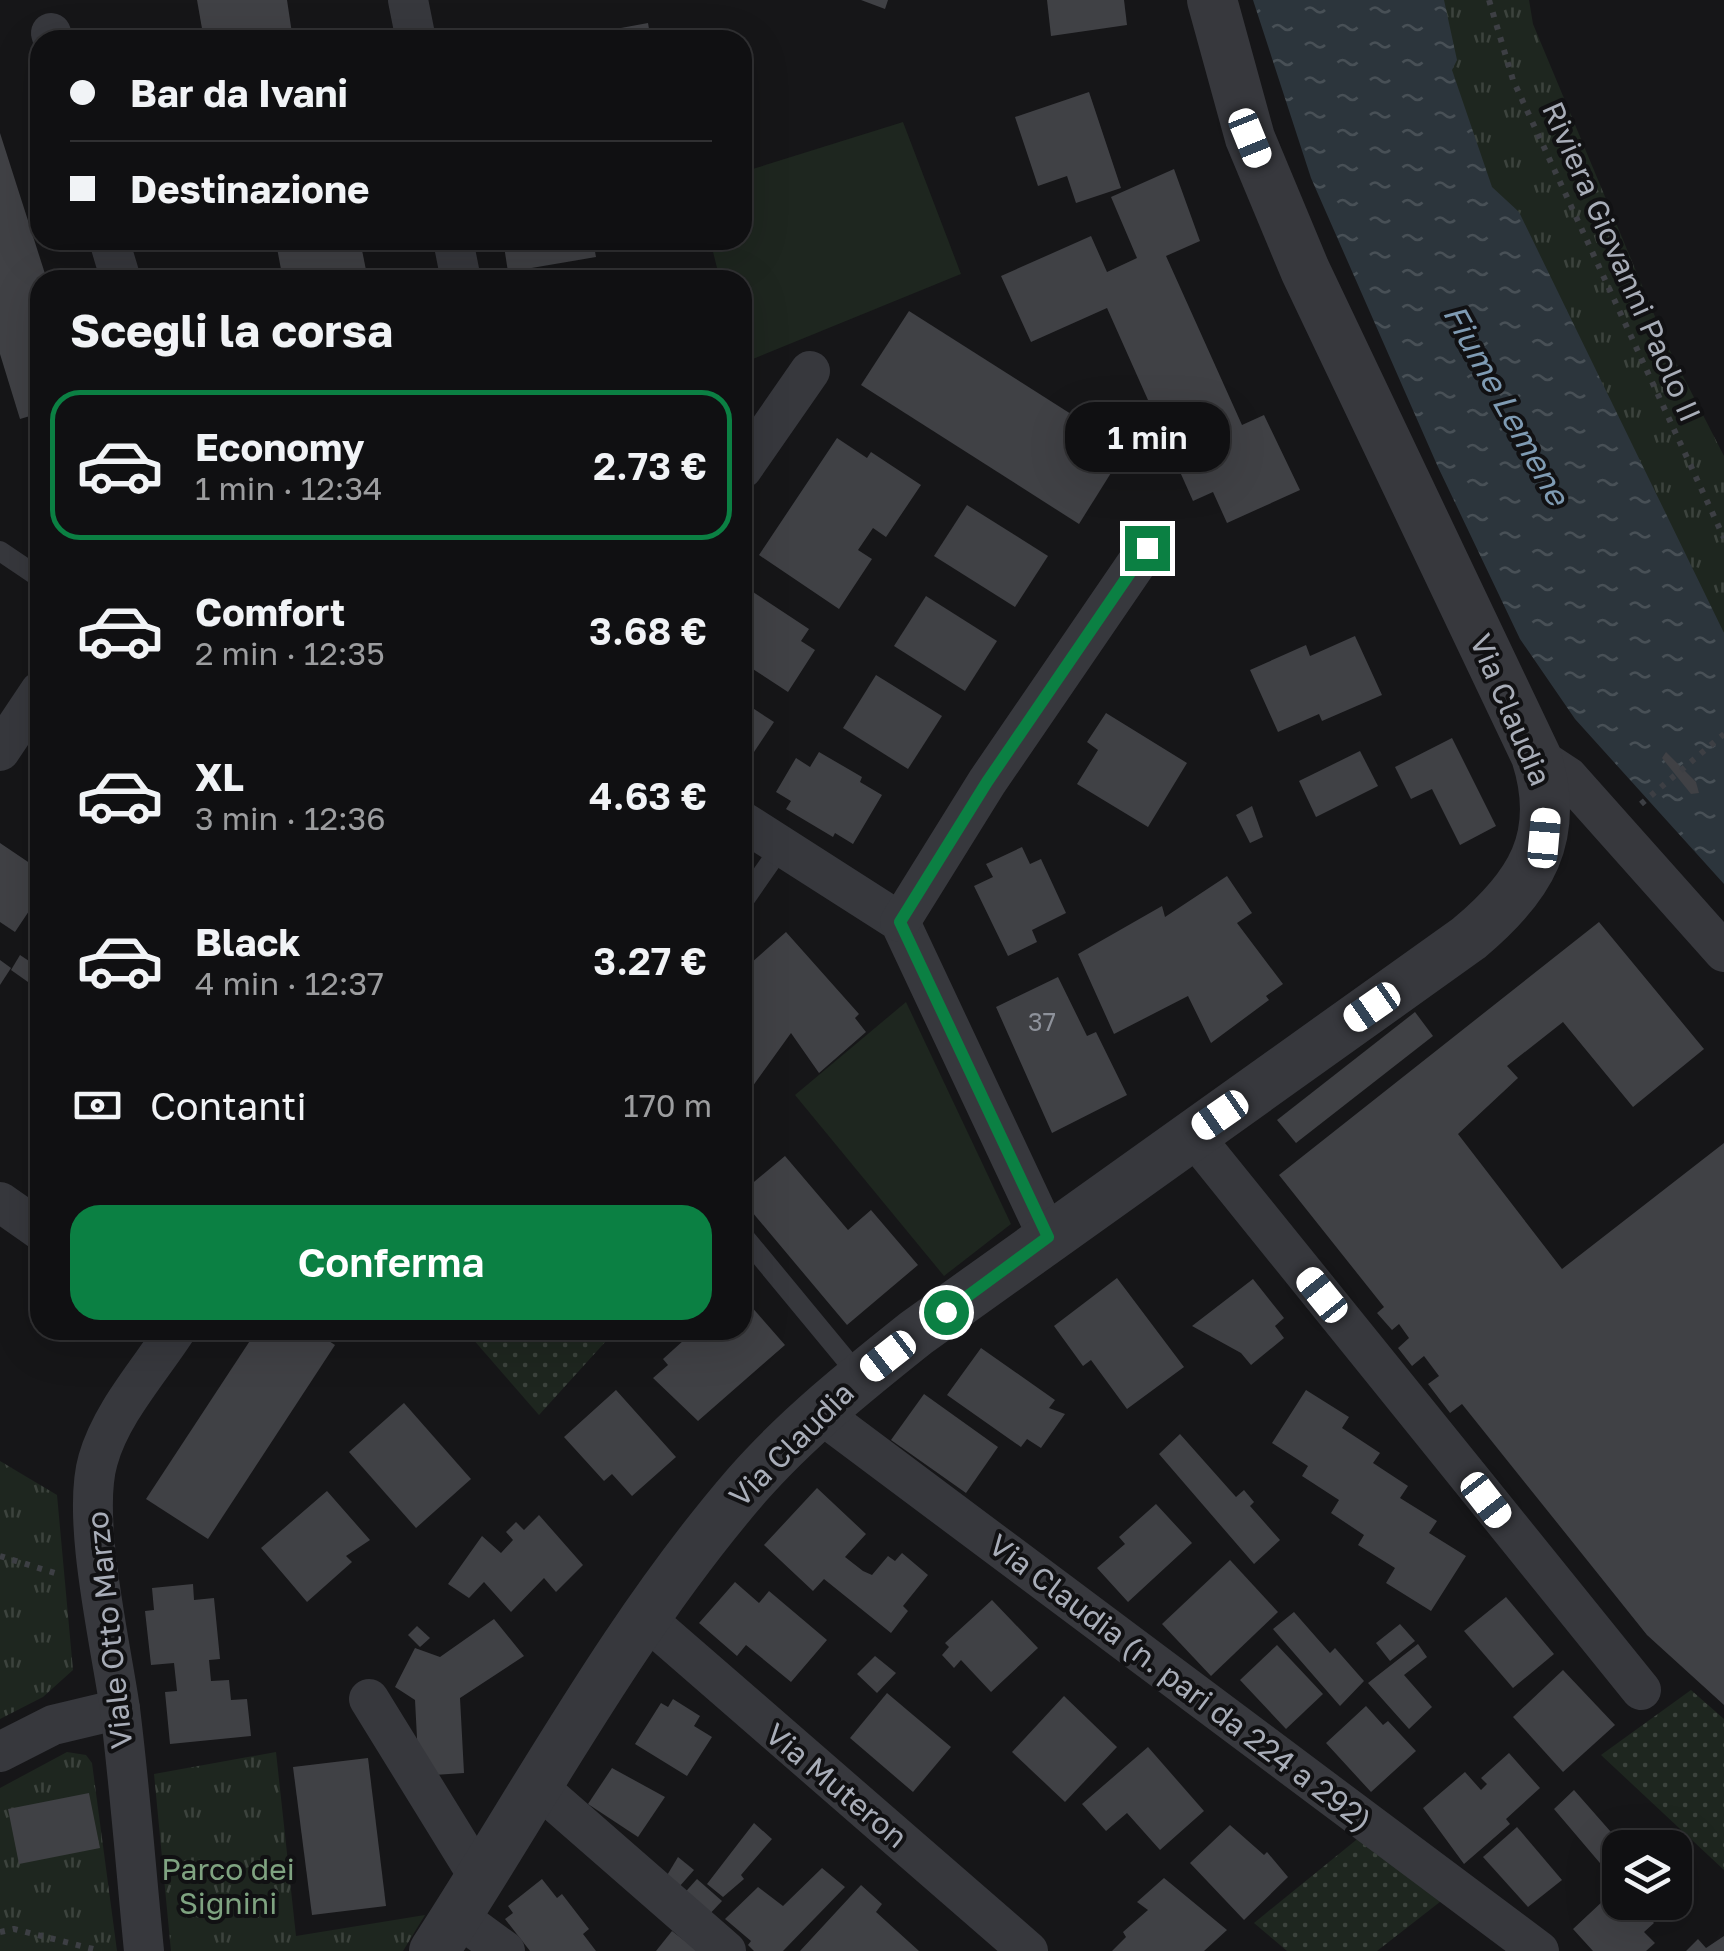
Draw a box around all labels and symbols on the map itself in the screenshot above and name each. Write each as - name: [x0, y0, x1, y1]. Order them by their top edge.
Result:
- street label: Riviera Giovanni Paolo II: [1535, 96, 1709, 427]
- car: [1225, 105, 1275, 171]
- water label: Fiume Lemene: [1436, 298, 1579, 514]
- callout: 1 min: [1064, 403, 1230, 473]
- route end: [1125, 526, 1170, 571]
- street label: Via Claudia: [1463, 628, 1559, 791]
- car: [1526, 807, 1562, 869]
- car: [1339, 978, 1405, 1036]
- house number: 37: [1028, 1006, 1056, 1037]
- car: [1187, 1086, 1253, 1144]
- car: [1291, 1262, 1353, 1328]
- route start: [924, 1290, 969, 1335]
- car: [855, 1326, 921, 1386]
- street label: Via Claudia: [722, 1375, 861, 1514]
- car: [1456, 1467, 1516, 1533]
- street label: Viale Otto Marzo: [79, 1510, 139, 1751]
- street label: Via Claudia (n. pari da 224 a 292): [982, 1526, 1379, 1838]
- street label: Via Muteron: [759, 1716, 915, 1855]
- park label: Parco dei Signini: [161, 1851, 295, 1921]

